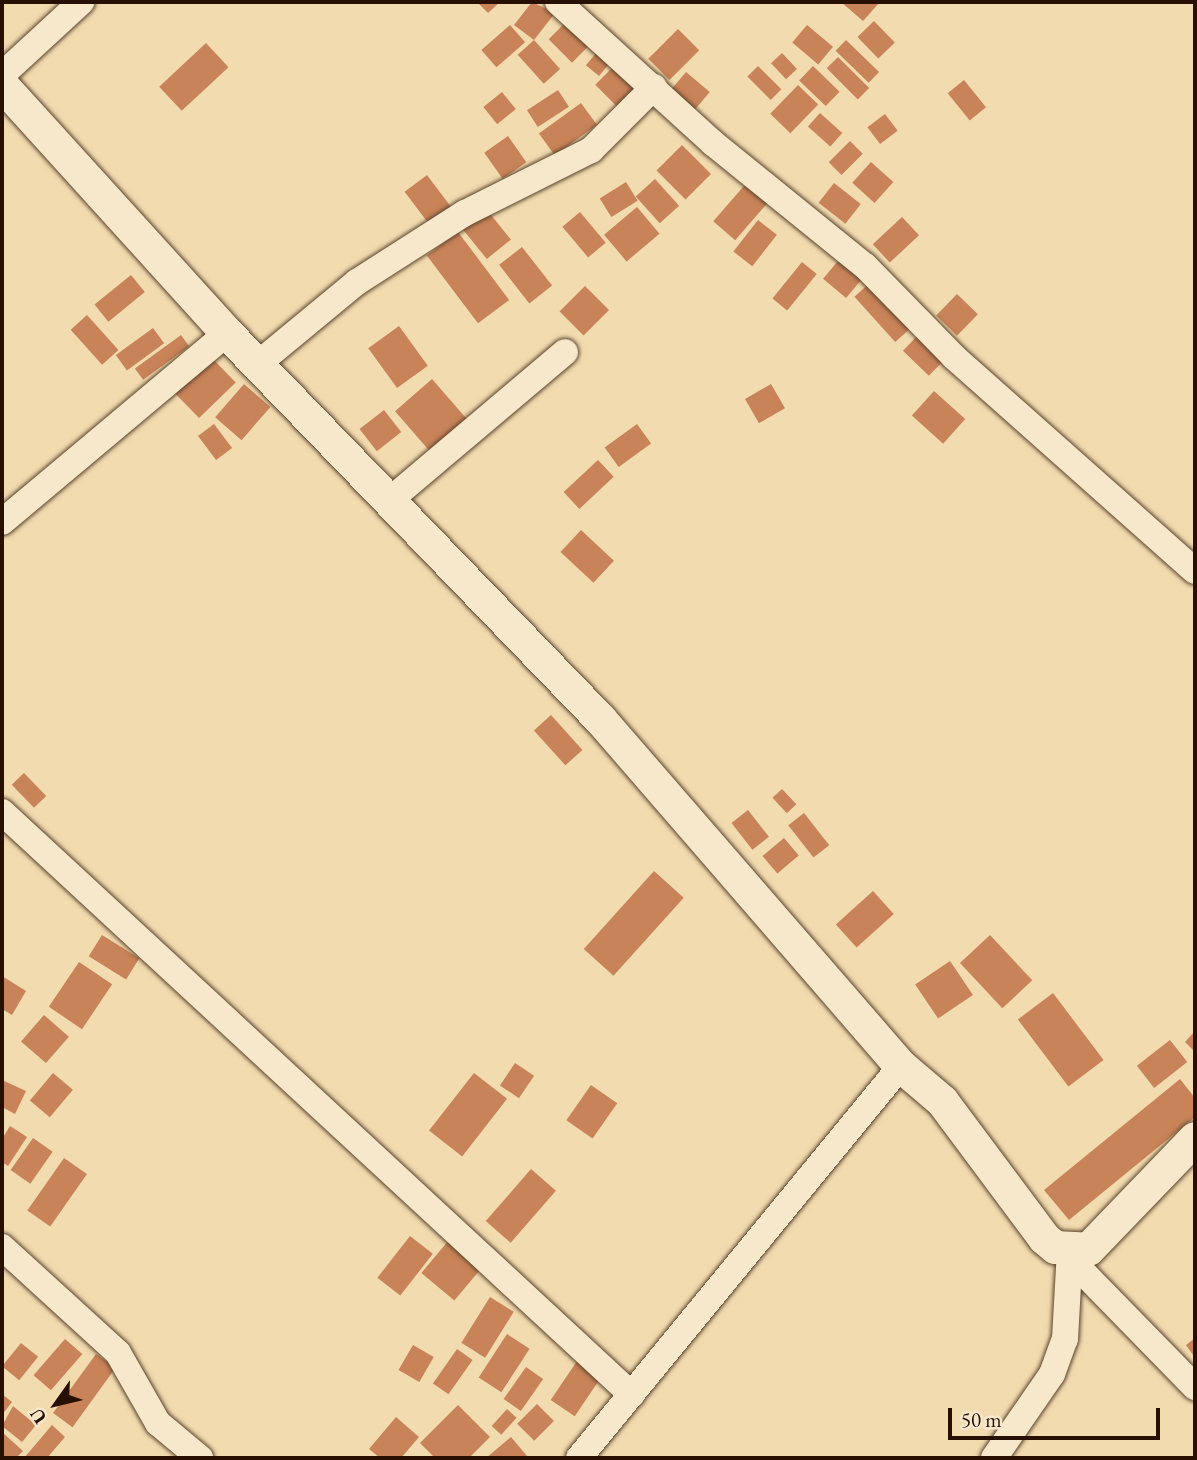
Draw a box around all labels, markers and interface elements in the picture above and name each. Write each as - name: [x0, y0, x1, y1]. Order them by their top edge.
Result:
- north arrow: [21, 1369, 91, 1439]
- scale bar: [952, 1394, 1164, 1438]
- text: U: [24, 1403, 52, 1429]
- text: 50 m: [961, 1406, 1002, 1433]

